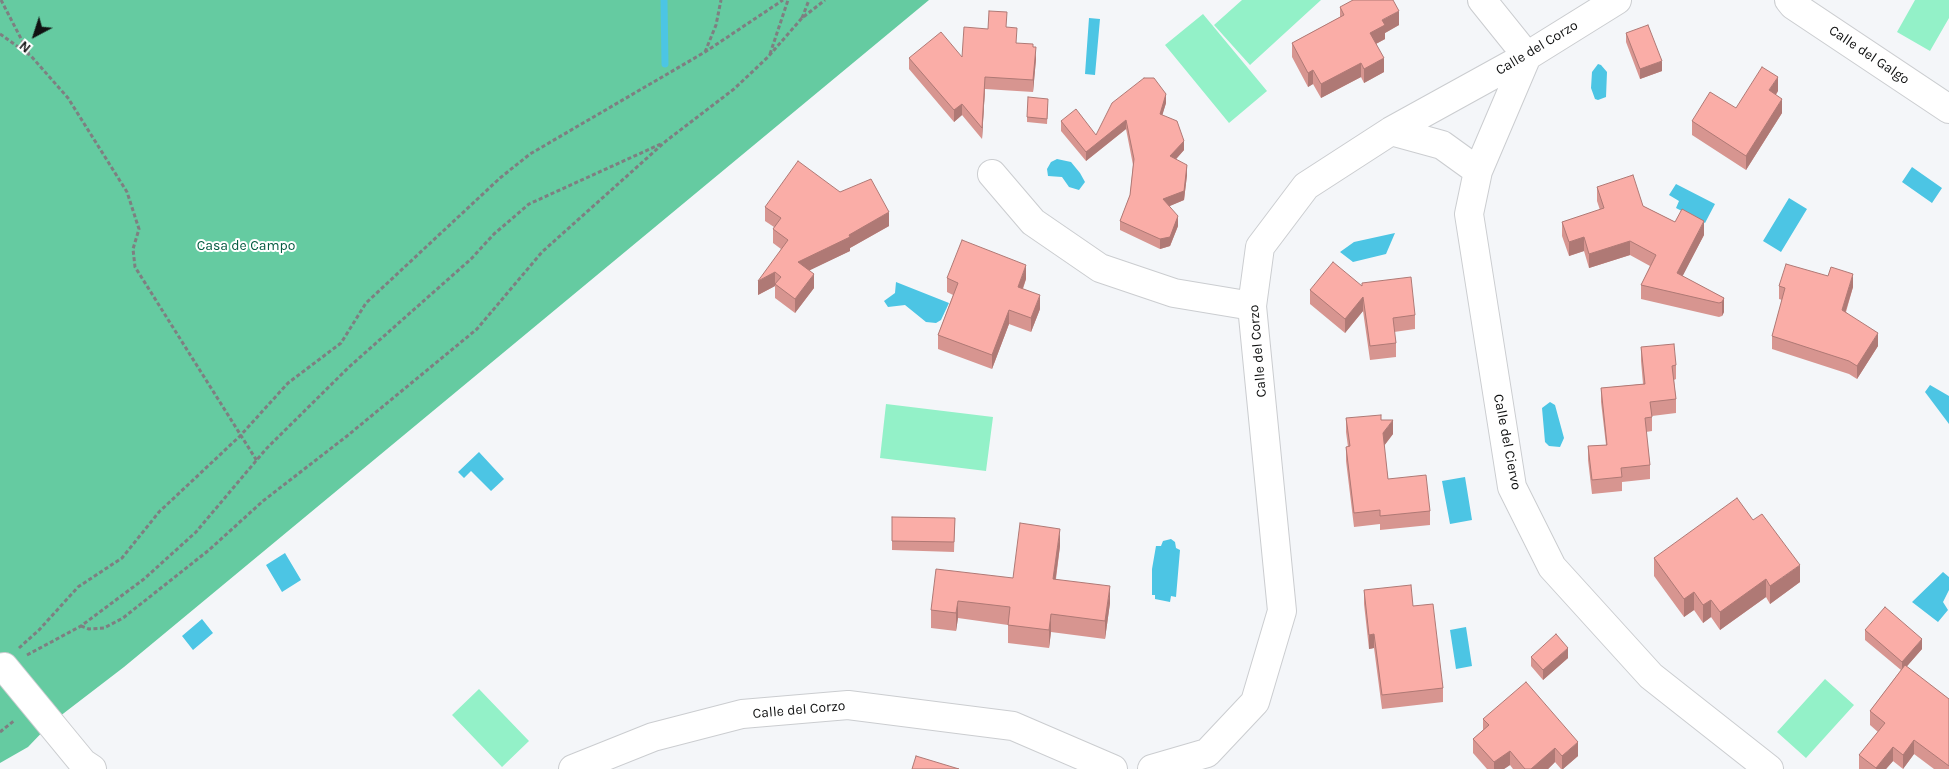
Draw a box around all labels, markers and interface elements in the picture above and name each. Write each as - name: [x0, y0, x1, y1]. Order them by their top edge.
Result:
- north arrow: [10, 10, 60, 60]
- street label: Calle del Corzo: [1493, 17, 1581, 79]
- street label: Calle del Galgo: [1826, 22, 1912, 88]
- text: N: [16, 37, 34, 57]
- park label: Casa de Campo: [197, 238, 295, 254]
- street label: Calle del Corzo: [1246, 304, 1270, 398]
- street label: Calle del Ciervo: [1489, 393, 1525, 491]
- street label: Calle del Corzo: [752, 698, 846, 722]

